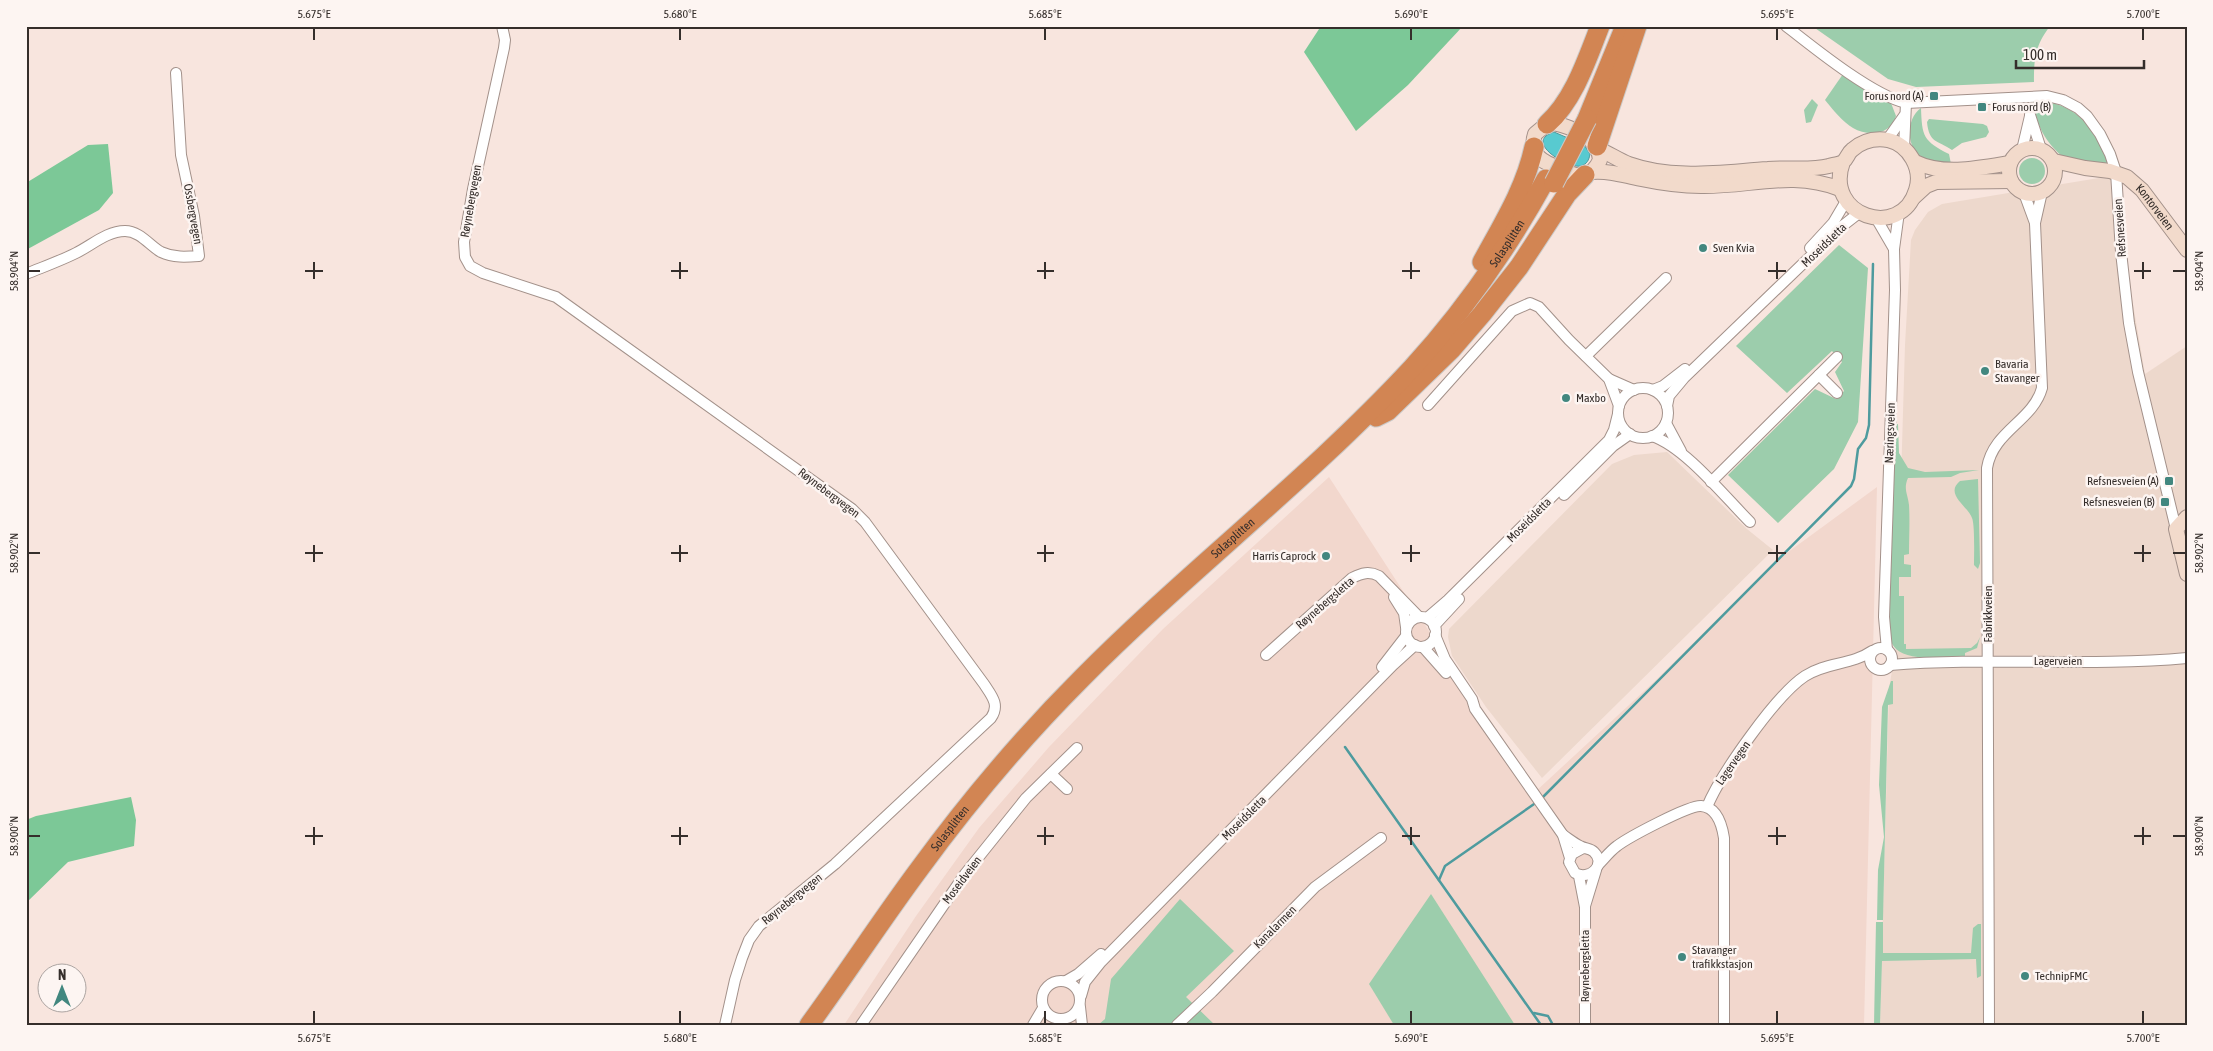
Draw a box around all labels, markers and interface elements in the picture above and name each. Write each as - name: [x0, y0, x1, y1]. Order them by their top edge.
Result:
- text: 5.675°E: [297, 7, 331, 21]
- text: 5.680°E: [663, 7, 697, 21]
- text: 5.685°E: [1028, 7, 1062, 21]
- text: 5.690°E: [1394, 7, 1428, 21]
- text: 5.695°E: [1760, 7, 1794, 21]
- text: 5.700°E: [2126, 7, 2160, 21]
- scale bar: [2016, 38, 2143, 70]
- text: 100 m: [2023, 46, 2057, 63]
- place label: Forus nord (A): [1865, 89, 1924, 103]
- marker: Forus nord (A): [1928, 90, 1940, 102]
- place label: Forus nord (B): [1992, 100, 2051, 114]
- marker: Forus nord (B): [1976, 101, 1988, 113]
- street label: Røynebergvegen: [458, 164, 484, 238]
- street label: Kontorveien: [2133, 181, 2176, 233]
- street label: Ossbergvegen: [181, 183, 205, 245]
- street label: Refsnesveien: [2111, 198, 2129, 258]
- street label: Solasplitten: [1487, 217, 1528, 270]
- street label: Moseidsletta: [1799, 220, 1849, 270]
- place label: Sven Kvia: [1713, 241, 1754, 255]
- marker: Sven Kvia: [1697, 242, 1709, 254]
- text: 58.904°N: [7, 251, 21, 291]
- text: 58.904°N: [2192, 251, 2206, 291]
- place label: Bavaria Stavanger: [1995, 357, 2040, 385]
- marker: Bavaria Stavanger: [1979, 365, 1991, 377]
- place label: Maxbo: [1576, 391, 1606, 405]
- marker: Maxbo: [1560, 392, 1572, 404]
- street label: Næringsveien: [1882, 402, 1898, 464]
- street label: Røynebergvegen: [795, 465, 863, 521]
- place label: Refsnesveien (A): [2087, 474, 2159, 488]
- marker: Refsnesveien (A): [2163, 475, 2175, 487]
- street label: Moseidsletta: [1504, 495, 1554, 545]
- place label: Refsnesveien (B): [2083, 495, 2155, 509]
- marker: Refsnesveien (B): [2159, 496, 2171, 508]
- street label: Solasplitten: [1208, 515, 1257, 561]
- text: 58.902°N: [7, 533, 21, 573]
- text: 58.902°N: [2192, 533, 2206, 573]
- place label: Harris Caprock: [1252, 549, 1317, 563]
- marker: Harris Caprock: [1320, 550, 1332, 562]
- street label: Røynebergsletta: [1293, 574, 1357, 632]
- street label: Fabrikkveien: [1981, 585, 1995, 643]
- street label: Lagerveien: [2034, 654, 2082, 668]
- street label: Lagervegen: [1713, 738, 1753, 788]
- street label: Moseidsletta: [1219, 793, 1269, 843]
- street label: Solasplitten: [928, 803, 972, 854]
- text: 58.900°N: [7, 816, 21, 856]
- text: 58.900°N: [2192, 816, 2206, 856]
- street label: Moseidveien: [940, 853, 984, 907]
- street label: Røynebergvegen: [759, 870, 825, 928]
- street label: Kanalarmen: [1251, 903, 1299, 951]
- street label: Røynebergsletta: [1578, 930, 1592, 1002]
- place label: Stavanger trafikkstasjon: [1692, 943, 1753, 971]
- marker: Stavanger trafikkstasjon: [1676, 951, 1688, 963]
- north arrow: [38, 964, 88, 1014]
- text: N: [58, 967, 66, 983]
- place label: TechnipFMC: [2035, 969, 2088, 983]
- marker: TechnipFMC: [2019, 970, 2031, 982]
- text: 5.675°E: [297, 1031, 331, 1045]
- text: 5.680°E: [663, 1031, 697, 1045]
- text: 5.685°E: [1028, 1031, 1062, 1045]
- text: 5.690°E: [1394, 1031, 1428, 1045]
- text: 5.695°E: [1760, 1031, 1794, 1045]
- text: 5.700°E: [2126, 1031, 2160, 1045]

